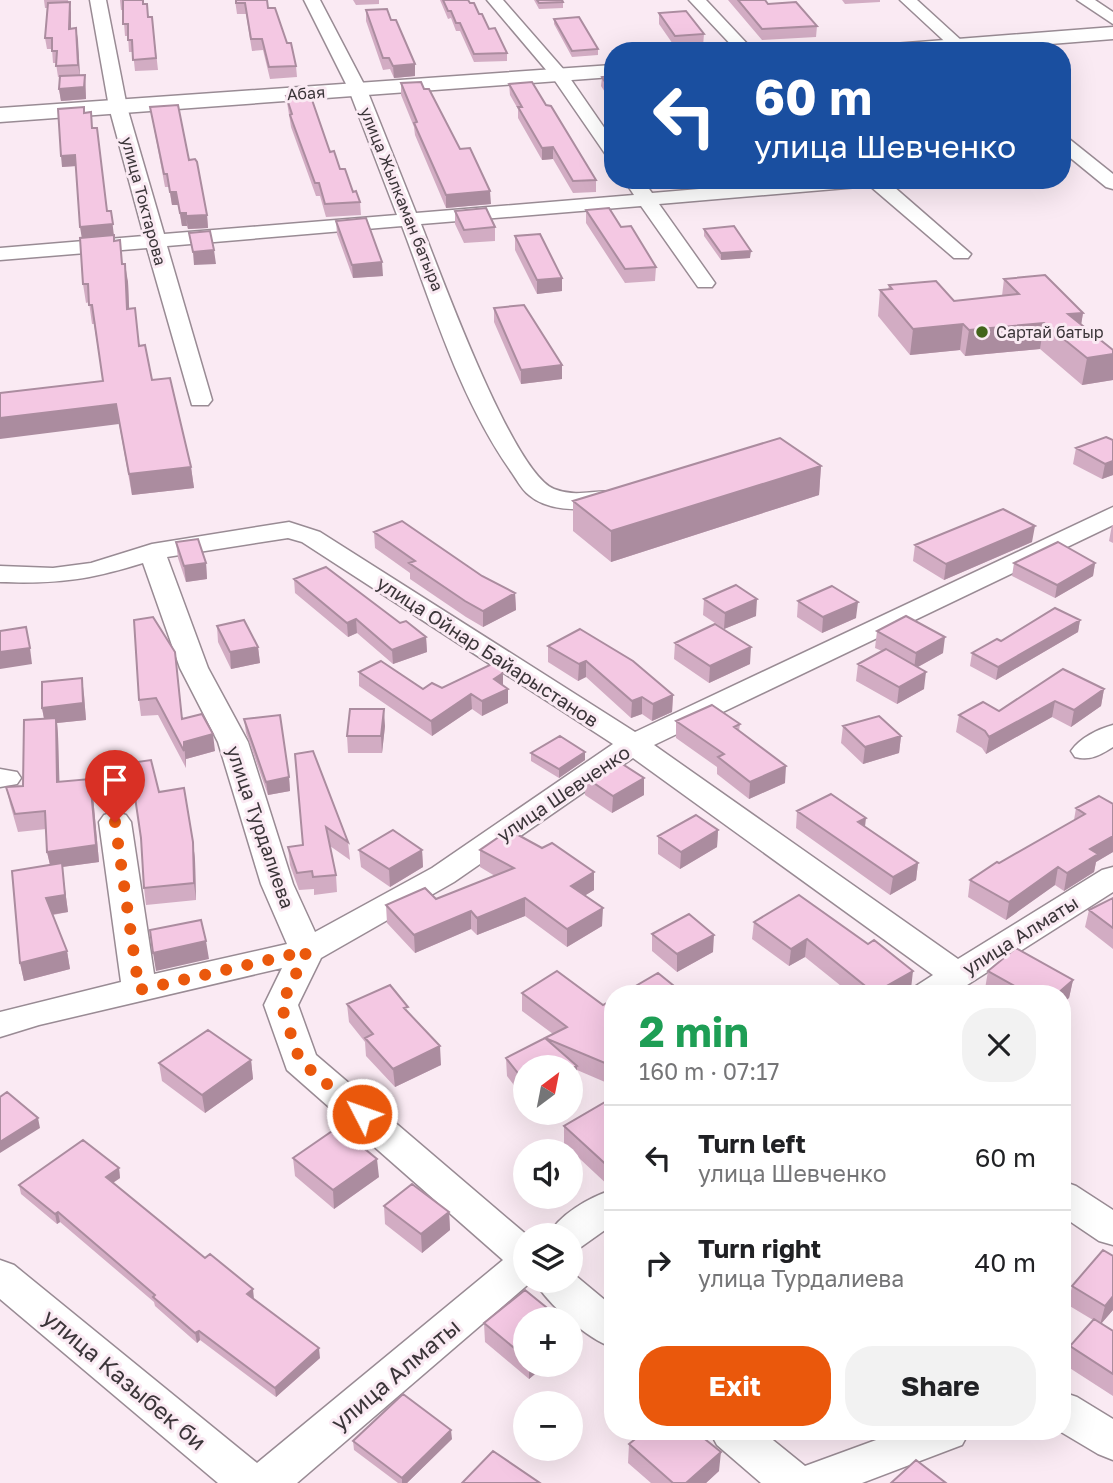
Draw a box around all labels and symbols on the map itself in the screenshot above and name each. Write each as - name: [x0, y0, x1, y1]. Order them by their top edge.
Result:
- street label: Абая: [286, 82, 326, 104]
- street label: улица Жылкаман батыра: [356, 104, 448, 294]
- street label: улица Токтарова: [117, 135, 171, 267]
- place label: Сартай батыр: [996, 322, 1104, 342]
- marker: Сартай батыр: [974, 324, 990, 340]
- street label: улица Ойнар Байарыстанов: [373, 571, 603, 731]
- street label: улица Шевченко: [492, 740, 634, 846]
- street label: улица Турдалиева: [222, 743, 300, 911]
- pin: [85, 750, 145, 822]
- street label: улица Алматы: [958, 890, 1082, 980]
- north arrow: [513, 1055, 583, 1125]
- position arrow: [325, 1077, 399, 1151]
- street label: улица Казыбек би: [38, 1303, 212, 1455]
- street label: улица Алматы: [325, 1312, 465, 1436]

